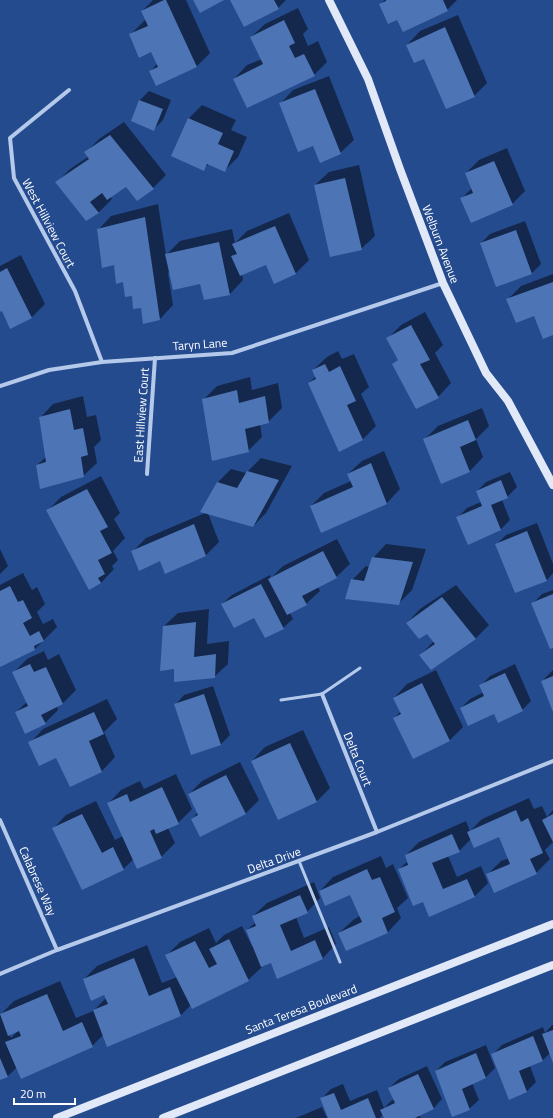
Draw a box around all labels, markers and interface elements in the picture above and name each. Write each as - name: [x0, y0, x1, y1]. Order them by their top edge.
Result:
- street label: West Hillview Court: [17, 175, 81, 272]
- street label: Welburn Avenue: [417, 202, 465, 286]
- street label: Taryn Lane: [172, 333, 228, 355]
- street label: East Hillview Court: [128, 366, 154, 463]
- street label: Delta Court: [339, 729, 378, 790]
- street label: Delta Drive: [245, 842, 303, 878]
- street label: Calabrese Way: [14, 843, 62, 919]
- street label: Santa Teresa Boulevard: [242, 979, 360, 1039]
- scale bar: [14, 1080, 75, 1106]
- text: 20 m: [20, 1084, 46, 1103]

